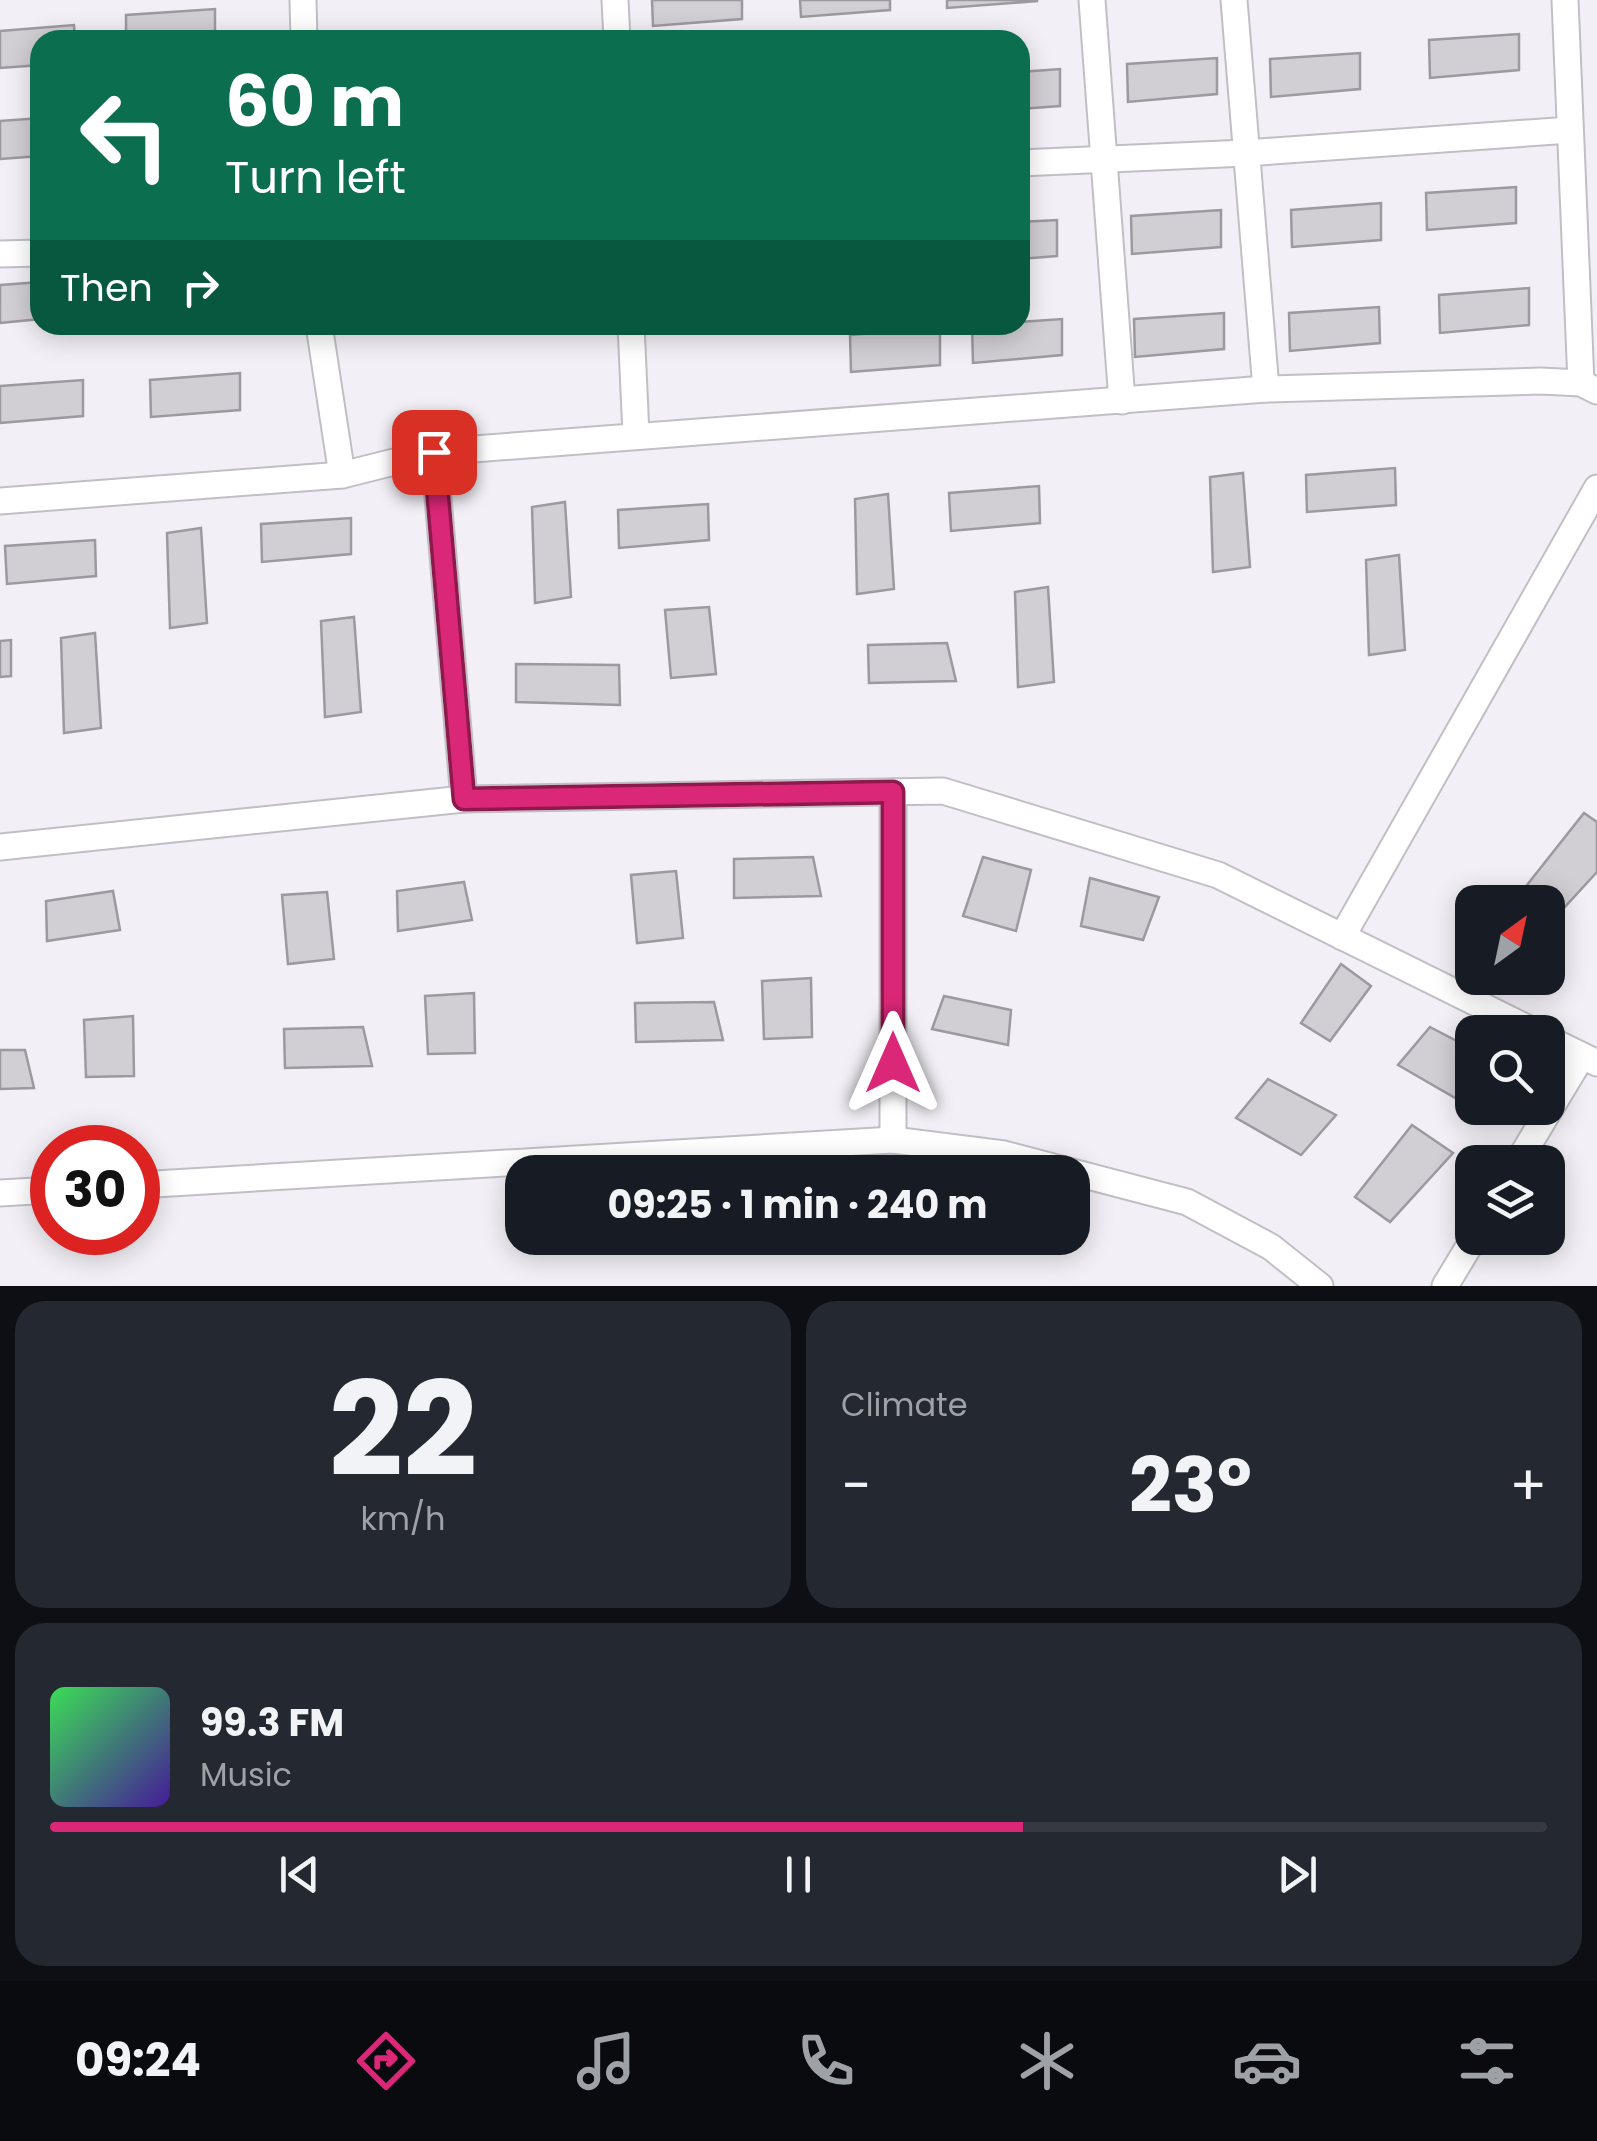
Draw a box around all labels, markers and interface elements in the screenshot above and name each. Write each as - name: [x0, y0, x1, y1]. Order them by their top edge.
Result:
- text: 60 m: [225, 52, 404, 151]
- icon: left: [60, 70, 190, 200]
- text: Turn left: [225, 146, 406, 209]
- icon: right: [173, 260, 228, 315]
- text: Then: [60, 261, 153, 314]
- pin: [392, 410, 477, 495]
- icon: arrive: [407, 425, 462, 480]
- north arrow: [1455, 885, 1565, 995]
- map controls: [1455, 885, 1565, 1255]
- position arrow: [841, 1011, 945, 1115]
- button: search: [1455, 1015, 1565, 1125]
- speed limit sign: 30: [30, 1125, 160, 1255]
- button: layers: [1455, 1145, 1565, 1255]
- text: 09:25 · 1 min · 240 m: [607, 1178, 988, 1231]
- text: 22: [329, 1338, 477, 1521]
- text: Climate: [841, 1382, 968, 1427]
- text: 23°: [1129, 1433, 1252, 1538]
- text: −: [841, 1447, 871, 1524]
- text: +: [1509, 1447, 1547, 1524]
- text: km/h: [360, 1496, 446, 1541]
- text: 99.3 FM: [200, 1696, 344, 1749]
- text: Music: [200, 1752, 292, 1797]
- icon: previous: [272, 1847, 327, 1902]
- icon: pause: [771, 1847, 826, 1902]
- icon: next: [1270, 1847, 1325, 1902]
- icon: directions: [351, 2026, 421, 2096]
- icon: music: [571, 2026, 641, 2096]
- icon: phone: [791, 2026, 861, 2096]
- icon: climate: [1012, 2026, 1082, 2096]
- icon: car: [1232, 2026, 1302, 2096]
- icon: filters: [1452, 2026, 1522, 2096]
- text: 09:24: [75, 2029, 201, 2092]

